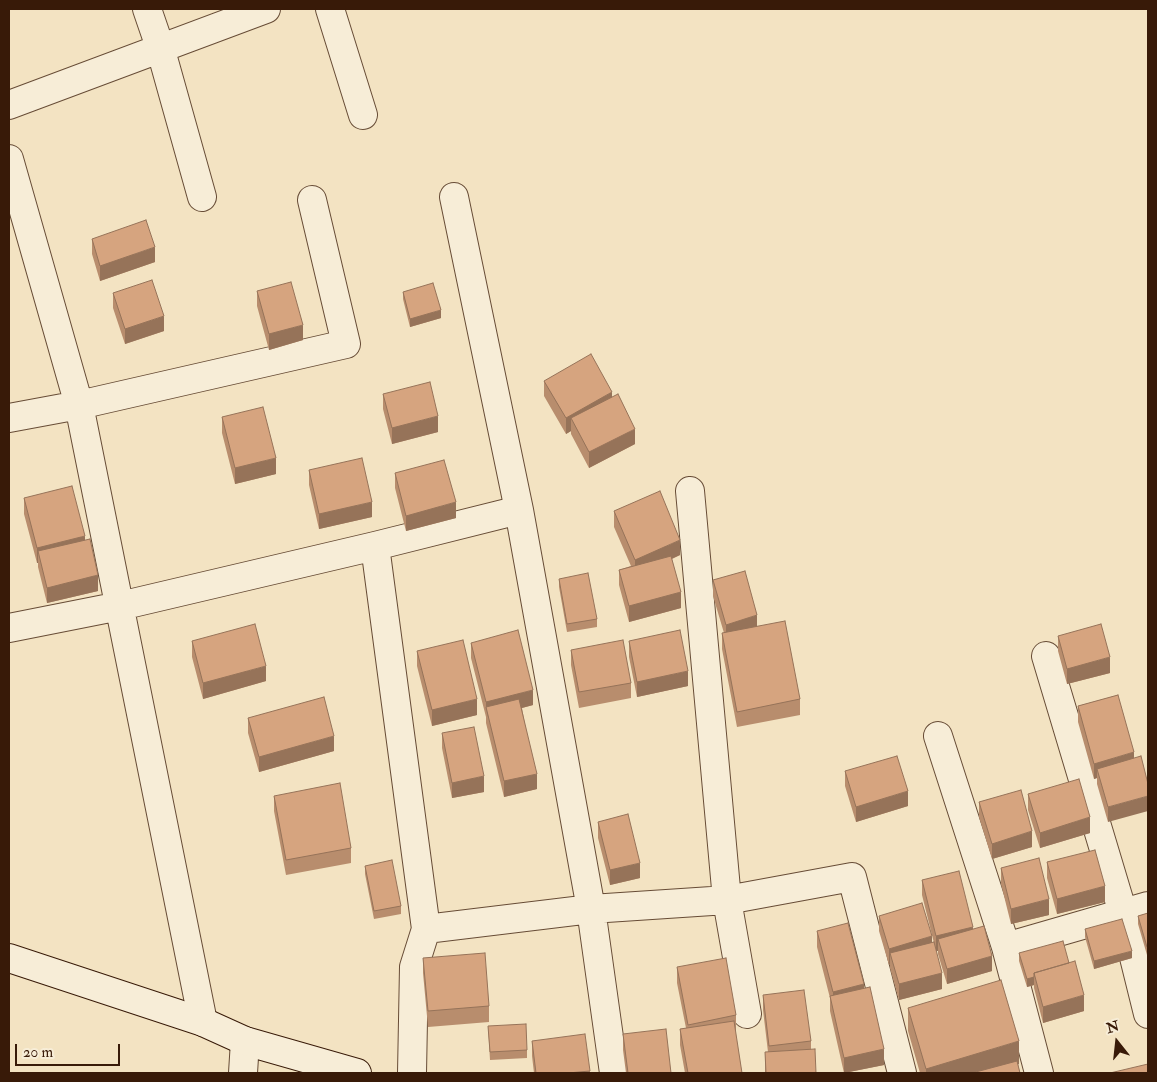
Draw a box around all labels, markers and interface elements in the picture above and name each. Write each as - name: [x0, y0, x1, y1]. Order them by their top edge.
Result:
- north arrow: [1092, 1017, 1142, 1067]
- text: N: [1104, 1017, 1121, 1037]
- scale bar: [18, 1034, 122, 1066]
- text: 20 m: [23, 1043, 53, 1062]

